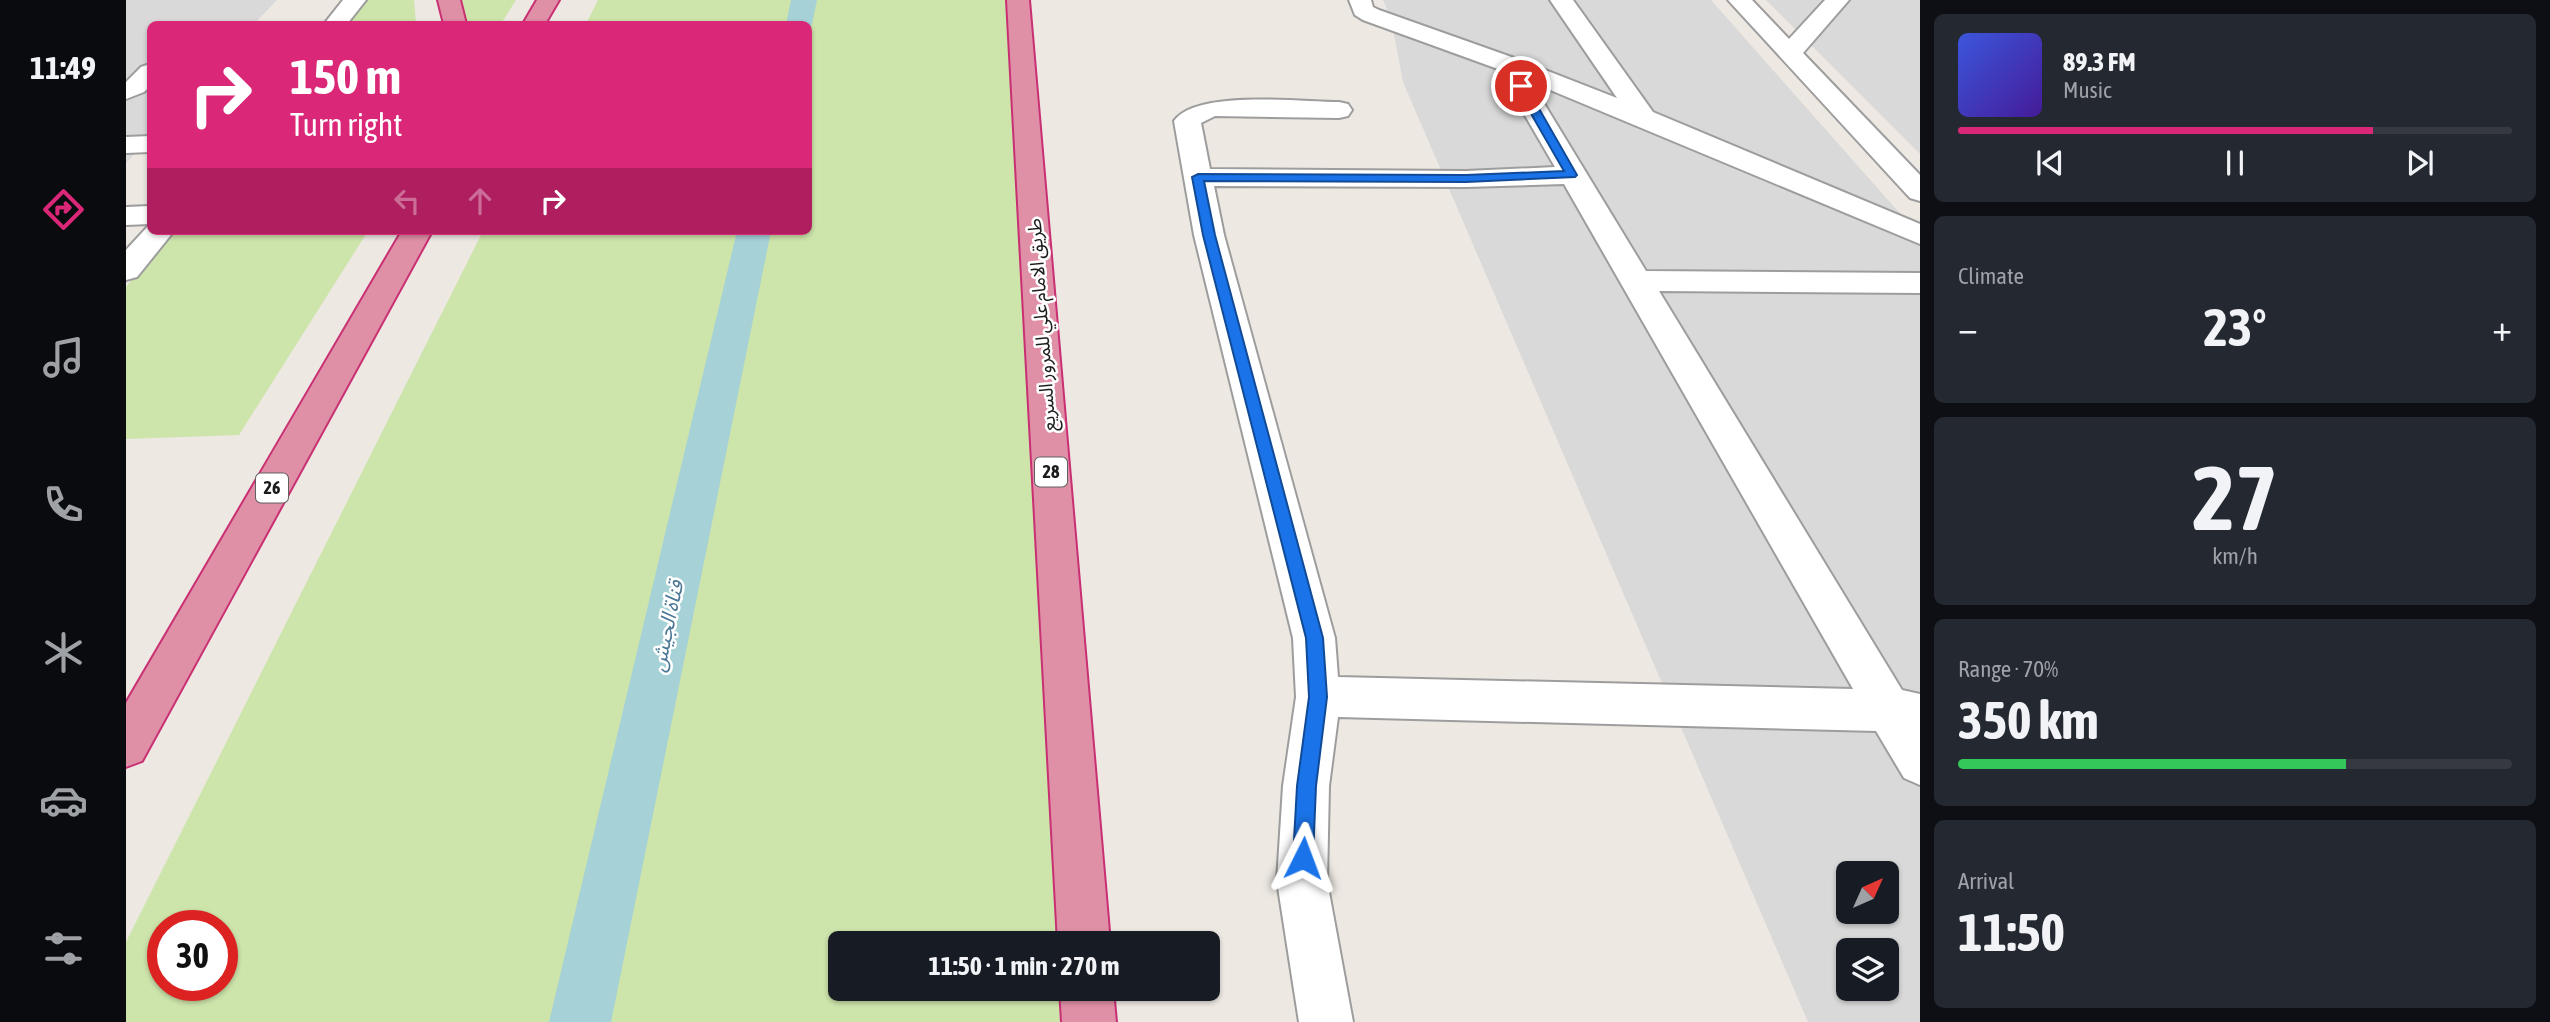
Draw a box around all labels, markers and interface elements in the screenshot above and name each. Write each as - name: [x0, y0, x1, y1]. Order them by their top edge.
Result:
- text: 89.3 FM: [2063, 47, 2136, 77]
- text: 150 m: [290, 48, 401, 104]
- text: 11:49: [30, 49, 96, 86]
- icon: right: [175, 49, 266, 140]
- pin: [1491, 56, 1551, 116]
- icon: arrive: [1502, 67, 1540, 105]
- text: Music: [2063, 77, 2111, 103]
- text: Turn right: [290, 106, 403, 143]
- icon: previous: [2031, 144, 2069, 182]
- icon: pause: [2216, 144, 2254, 182]
- icon: next: [2401, 144, 2439, 182]
- icon: left: [388, 182, 426, 220]
- icon: ahead: [461, 182, 499, 220]
- icon: right: [534, 182, 572, 220]
- icon: directions: [39, 185, 88, 234]
- street label: طريق الامام علي للمرور السريع: [1023, 217, 1064, 432]
- text: Climate: [1958, 263, 2024, 289]
- text: 23°: [2203, 297, 2267, 357]
- text: −: [1958, 306, 1978, 349]
- text: +: [2492, 306, 2512, 349]
- icon: music: [39, 333, 88, 382]
- text: 27: [2192, 445, 2278, 549]
- road number: 28: [1035, 458, 1067, 486]
- road number: 26: [256, 474, 288, 502]
- icon: phone: [39, 480, 88, 529]
- text: km/h: [2212, 543, 2258, 569]
- water label: قناة الجيش: [645, 577, 689, 674]
- icon: climate: [39, 628, 88, 677]
- text: Range · 70%: [1958, 656, 2058, 682]
- text: 350 km: [1958, 690, 2099, 750]
- icon: car: [39, 776, 88, 825]
- position arrow: [1266, 821, 1340, 895]
- north arrow: [1836, 861, 1899, 924]
- map controls: [1836, 861, 1899, 1001]
- text: Arrival: [1958, 868, 2014, 894]
- text: 11:50: [1958, 902, 2065, 962]
- speed limit sign: 30: [147, 910, 238, 1001]
- icon: filters: [39, 924, 88, 973]
- button: layers: [1836, 938, 1899, 1001]
- text: 11:50 · 1 min · 270 m: [929, 951, 1119, 981]

